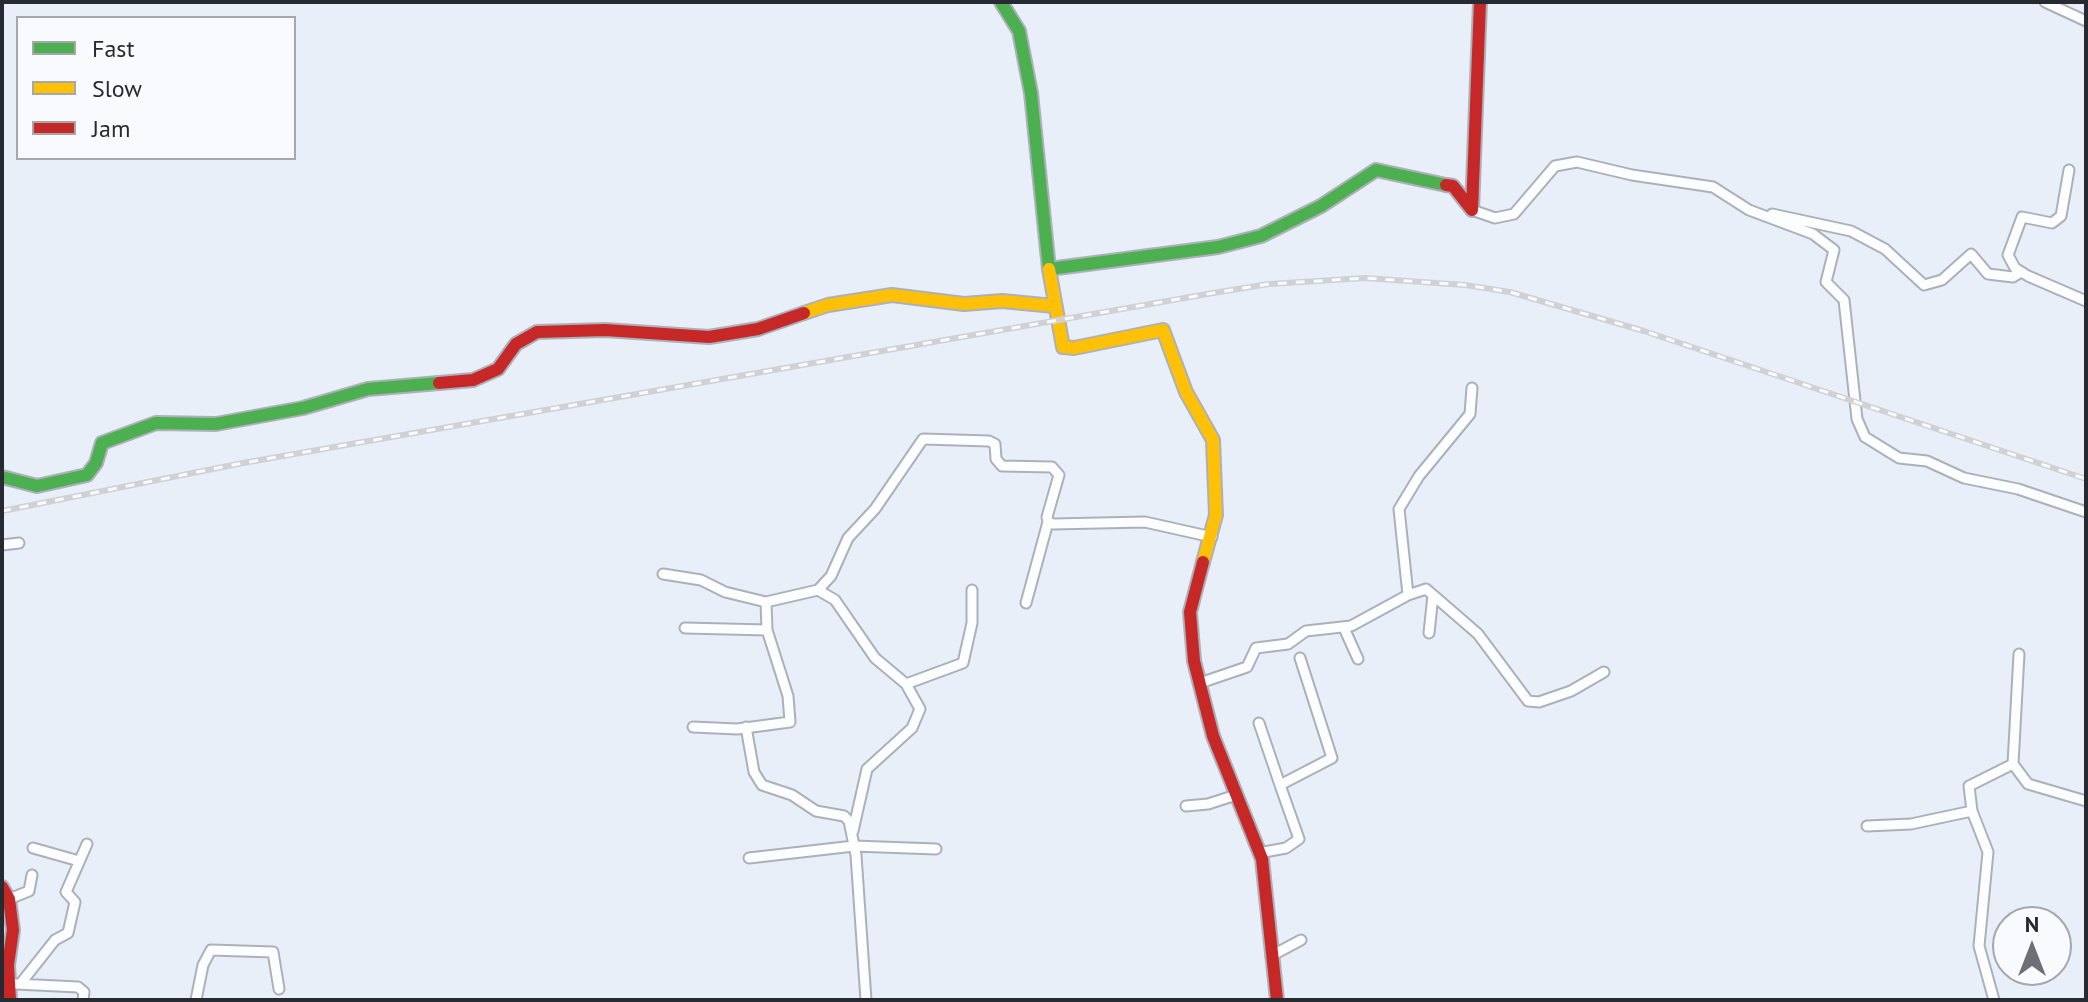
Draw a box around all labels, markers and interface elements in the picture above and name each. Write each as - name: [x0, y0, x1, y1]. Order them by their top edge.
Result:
- legend: [16, 16, 296, 160]
- text: Fast: [92, 33, 135, 64]
- text: Slow: [92, 73, 142, 104]
- text: Jam: [92, 113, 130, 144]
- north arrow: [1992, 906, 2072, 986]
- text: N: [2025, 910, 2039, 938]

